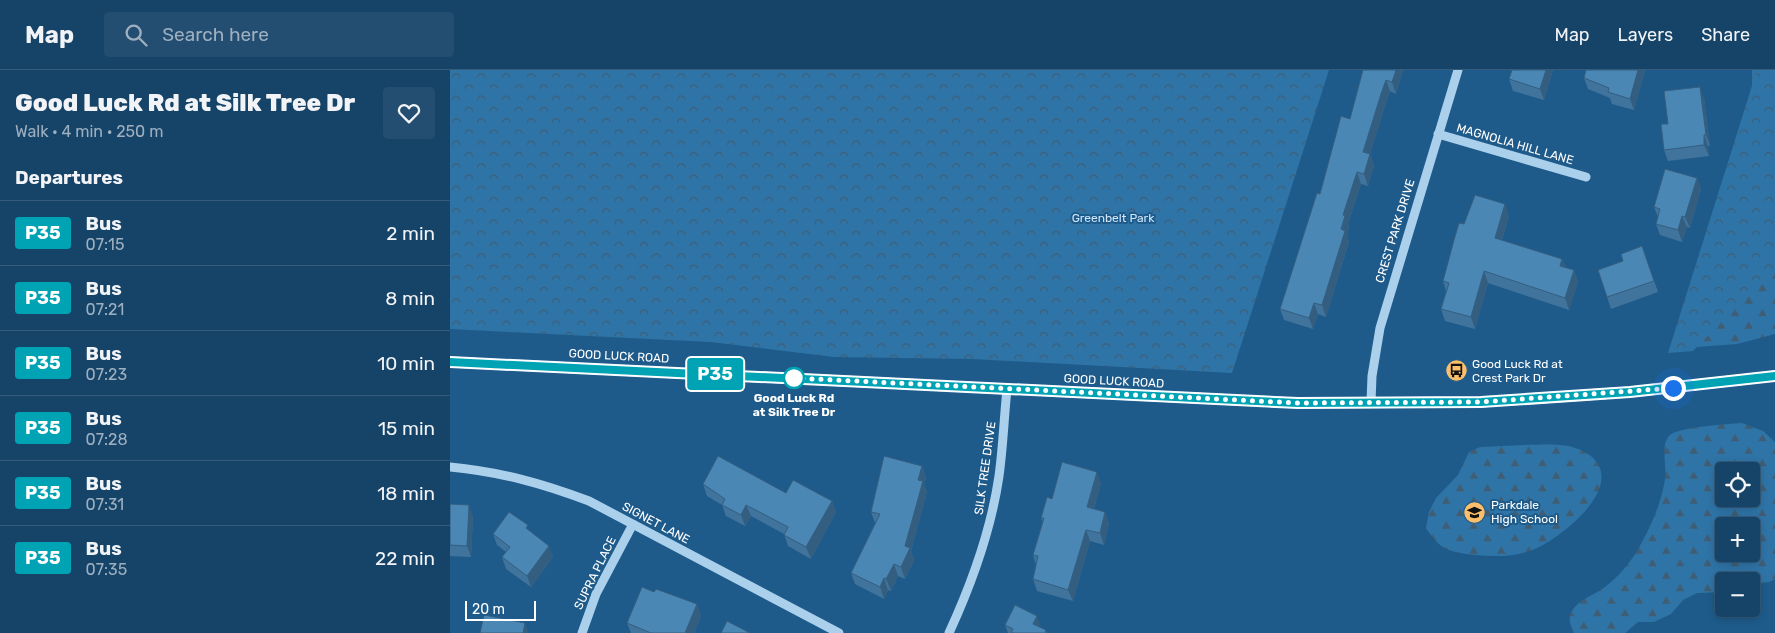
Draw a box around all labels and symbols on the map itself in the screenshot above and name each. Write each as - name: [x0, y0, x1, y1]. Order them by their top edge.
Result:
- street label: MAGNOLIA HILL LANE: [1455, 121, 1575, 167]
- street label: CREST PARK DRIVE: [1373, 177, 1417, 285]
- park label: Greenbelt Park: [1072, 211, 1155, 225]
- street label: GOOD LUCK ROAD: [568, 346, 670, 366]
- place label: Good Luck Rd at Crest Park Dr: [1472, 357, 1563, 385]
- line badge: P35: [686, 358, 744, 390]
- bus stop icon: Good Luck Rd at Crest Park Dr: [1444, 359, 1468, 383]
- marker: Good Luck Rd at Silk Tree Dr: [783, 367, 805, 389]
- street label: GOOD LUCK ROAD: [1063, 371, 1165, 391]
- your location: [1661, 376, 1686, 401]
- place label: Good Luck Rd at Silk Tree Dr: [753, 391, 836, 419]
- street label: SILK TREE DRIVE: [972, 420, 998, 516]
- place label: Parkdale High School: [1491, 498, 1558, 526]
- street label: SIGNET LANE: [620, 499, 692, 547]
- school or university icon: Parkdale High School: [1463, 500, 1487, 524]
- street label: SUPRA PLACE: [571, 534, 619, 612]
- scale bar: [465, 598, 536, 621]

